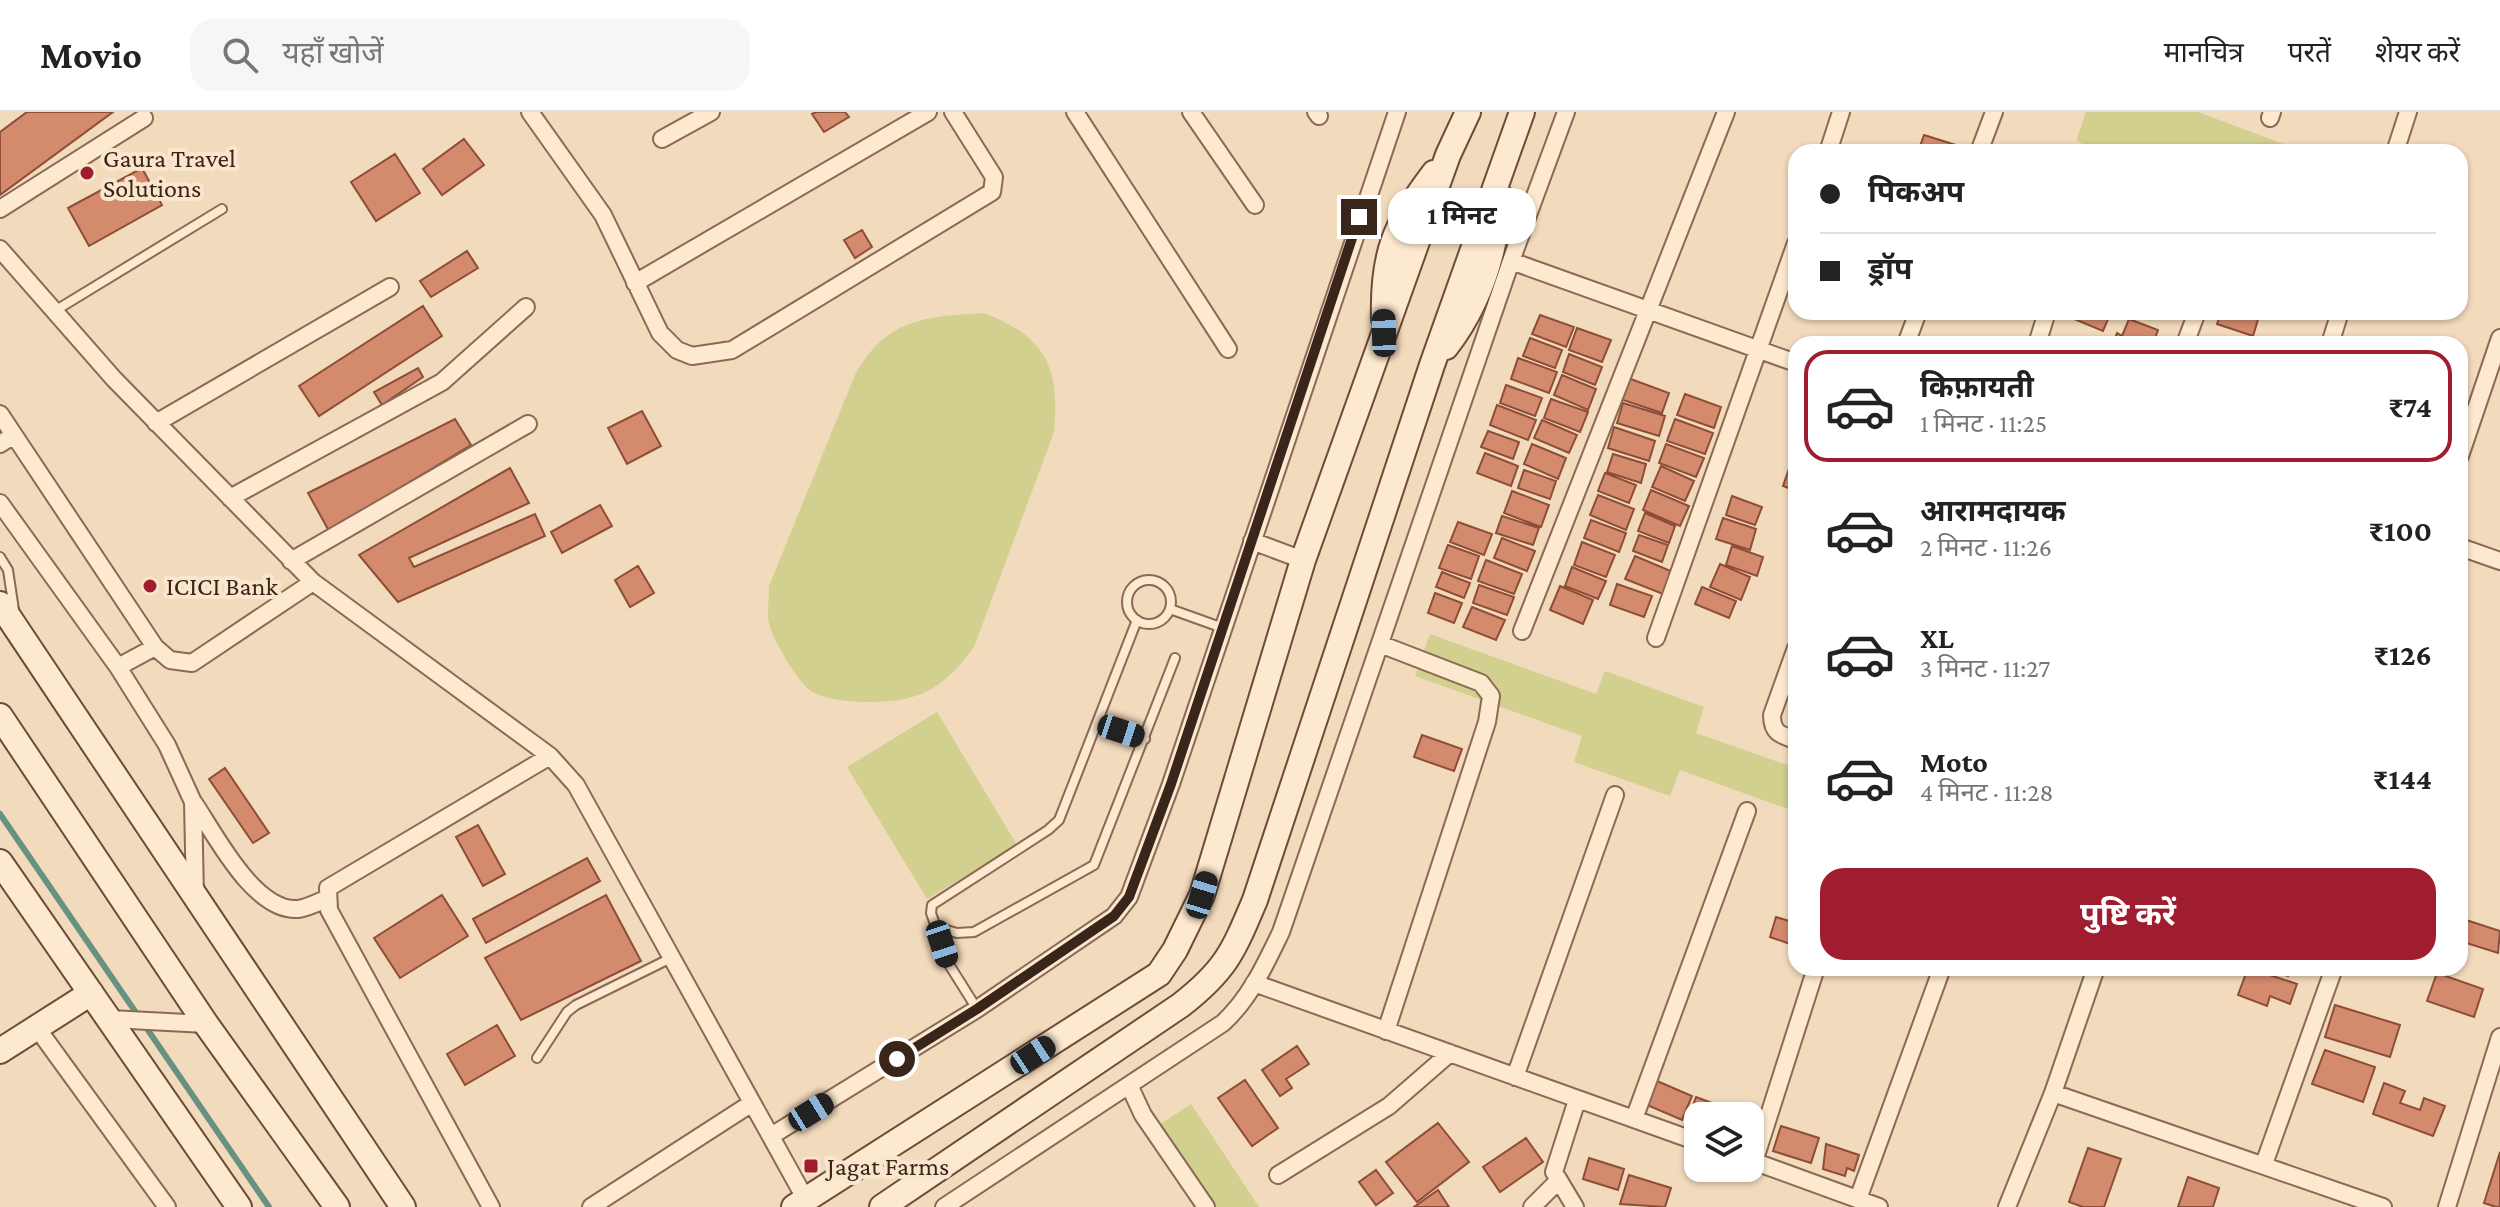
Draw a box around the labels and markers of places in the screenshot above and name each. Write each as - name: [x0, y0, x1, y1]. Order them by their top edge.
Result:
- place label: Gaura Travel Solutions: [103, 144, 236, 203]
- marker: Gaura Travel Solutions: [78, 164, 96, 182]
- place label: ICICI Bank: [166, 572, 278, 601]
- marker: ICICI Bank: [141, 577, 159, 595]
- place label: Jagat Farms: [825, 1152, 949, 1181]
- marker: Jagat Farms: [802, 1157, 820, 1175]

